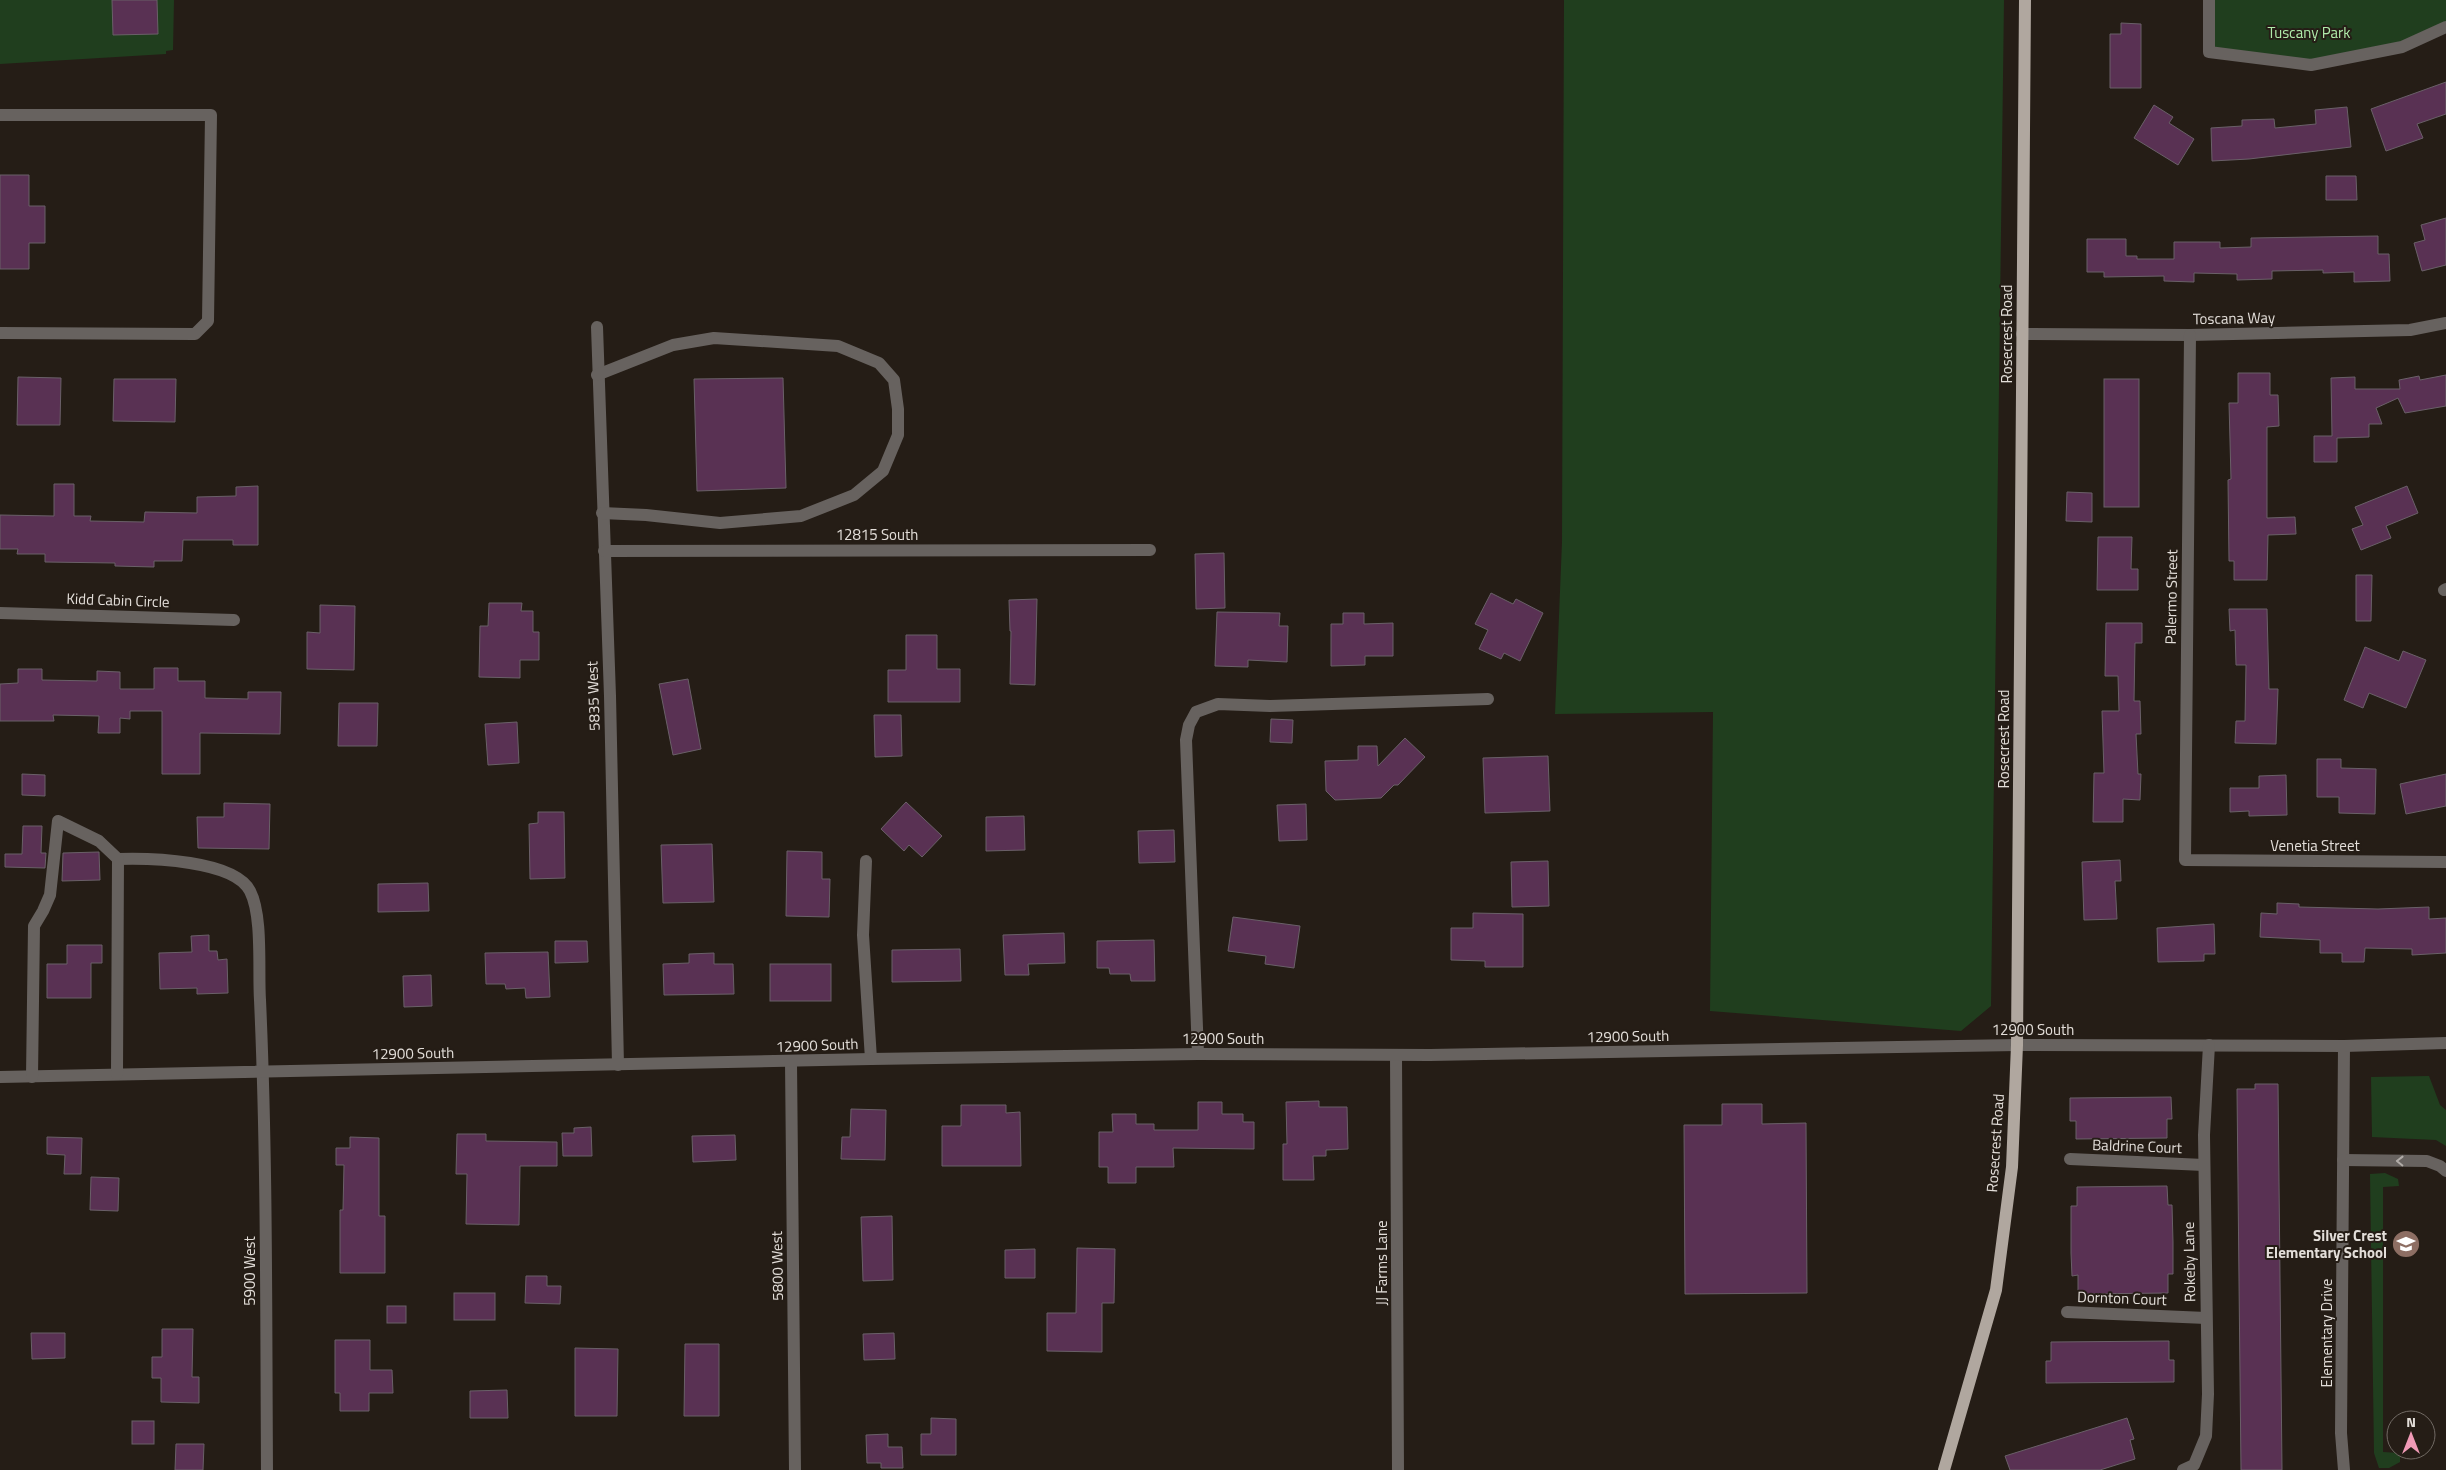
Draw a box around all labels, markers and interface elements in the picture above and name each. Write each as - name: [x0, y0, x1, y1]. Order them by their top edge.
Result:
- park label: Tuscany Park: [2268, 21, 2350, 44]
- street label: Rosecrest Road: [1995, 285, 2018, 383]
- street label: Toscana Way: [2193, 306, 2275, 330]
- street label: 12815 South: [836, 523, 918, 546]
- street label: Palermo Street: [2159, 549, 2183, 645]
- street label: Kidd Cabin Circle: [66, 587, 170, 613]
- street label: 5835 West: [580, 660, 606, 731]
- street label: Rosecrest Road: [1992, 690, 2015, 788]
- street label: Venetia Street: [2270, 834, 2360, 857]
- street label: 12900 South: [1992, 1018, 2074, 1041]
- street label: 12900 South: [1586, 1024, 1670, 1048]
- street label: 12900 South: [1182, 1027, 1264, 1050]
- street label: 12900 South: [775, 1032, 859, 1058]
- street label: 12900 South: [371, 1041, 455, 1065]
- street label: Rosecrest Road: [1980, 1093, 2010, 1193]
- street label: Baldrine Court: [2092, 1133, 2183, 1159]
- one-way arrow: [2396, 1156, 2404, 1166]
- street label: JJ Farms Lane: [1370, 1220, 1393, 1306]
- street label: Rokeby Lane: [2177, 1222, 2201, 1302]
- place label: Silver Crest Elementary School: [2266, 1224, 2388, 1264]
- school or university icon: Silver Crest Elementary School: [2391, 1229, 2421, 1259]
- street label: 5800 West: [765, 1230, 789, 1301]
- street label: 5900 West: [238, 1235, 261, 1306]
- street label: Elementary Drive: [2315, 1279, 2338, 1387]
- street label: Dornton Court: [2077, 1285, 2168, 1311]
- north arrow: [2386, 1410, 2436, 1460]
- text: N: [2406, 1411, 2416, 1432]

